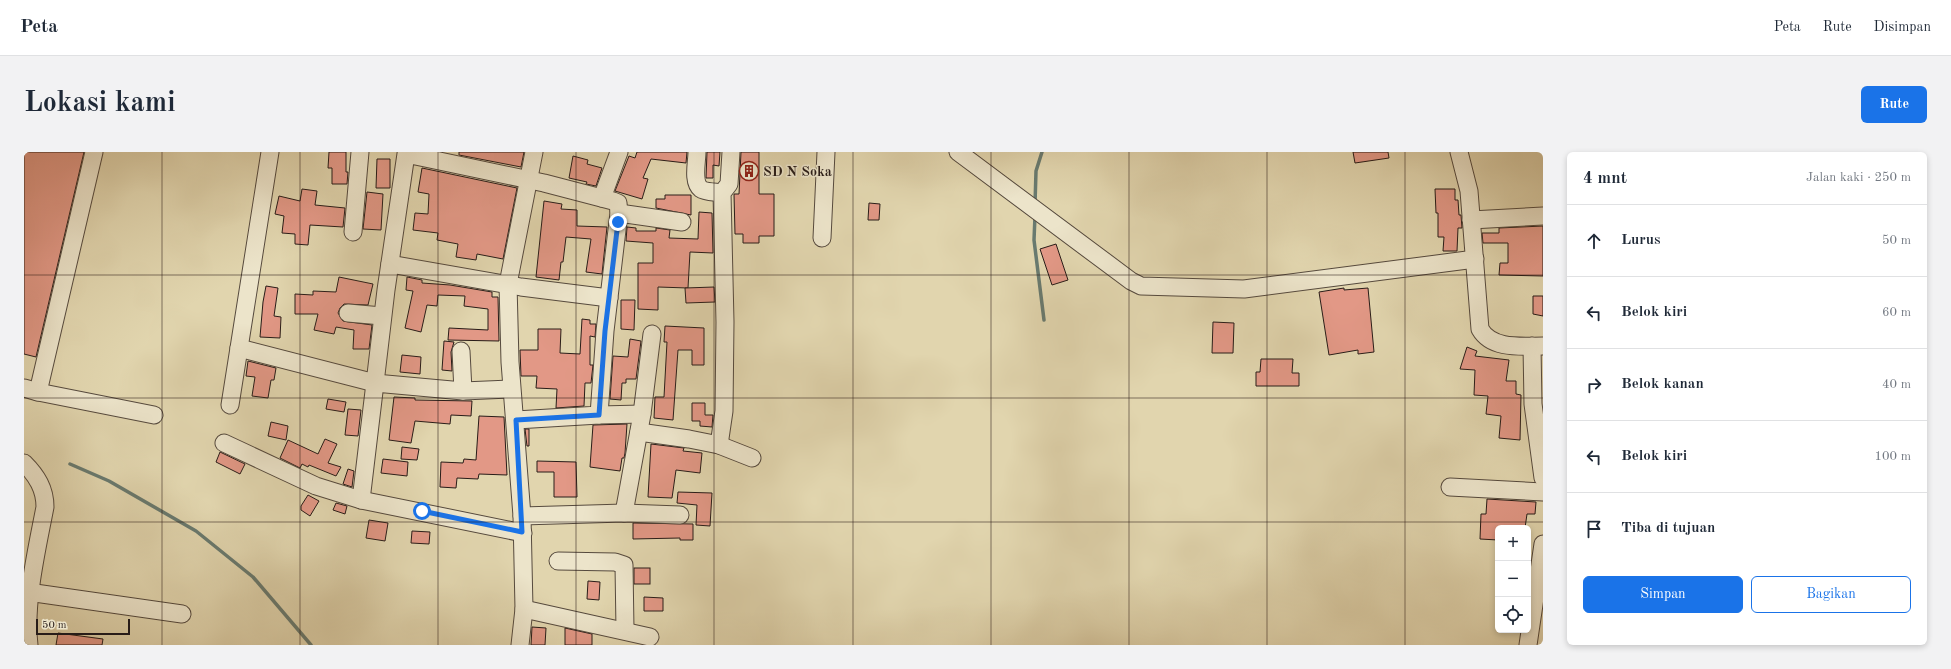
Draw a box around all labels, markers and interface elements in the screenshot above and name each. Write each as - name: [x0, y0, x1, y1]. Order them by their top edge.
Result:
- text: Peta: [20, 18, 58, 37]
- text: Peta: [1774, 20, 1801, 34]
- text: Rute: [1823, 20, 1852, 34]
- text: Disimpan: [1874, 20, 1931, 34]
- button: Rute: [1861, 86, 1927, 123]
- text: Lokasi kami: [24, 90, 176, 118]
- building icon: SD N Soka: [738, 160, 760, 182]
- place label: SD N Soka: [763, 165, 832, 179]
- text: 4 mnt: [1583, 170, 1627, 187]
- text: Jalan kaki · 250 m: [1806, 171, 1911, 184]
- route end: [609, 213, 627, 231]
- icon: ahead: [1583, 230, 1605, 252]
- text: Lurus: [1621, 233, 1661, 248]
- text: 50 m: [1882, 234, 1911, 247]
- icon: left: [1583, 302, 1605, 324]
- text: Belok kiri: [1621, 305, 1687, 320]
- text: 60 m: [1882, 306, 1911, 319]
- icon: right: [1583, 374, 1605, 396]
- text: Belok kanan: [1621, 377, 1704, 392]
- text: 40 m: [1882, 378, 1911, 391]
- icon: left: [1583, 446, 1605, 468]
- text: Belok kiri: [1621, 449, 1687, 464]
- text: 100 m: [1874, 450, 1911, 463]
- route start: [413, 502, 431, 520]
- icon: arrive: [1583, 518, 1605, 540]
- text: Tiba di tujuan: [1621, 521, 1715, 536]
- map controls: [1495, 525, 1531, 633]
- button: +: [1495, 525, 1531, 561]
- button: −: [1495, 561, 1531, 597]
- button: Simpan: [1583, 576, 1743, 613]
- button: Bagikan: [1751, 576, 1911, 613]
- button: locate: [1495, 597, 1531, 633]
- scale bar: [36, 617, 130, 636]
- text: 50 m: [42, 620, 67, 631]

